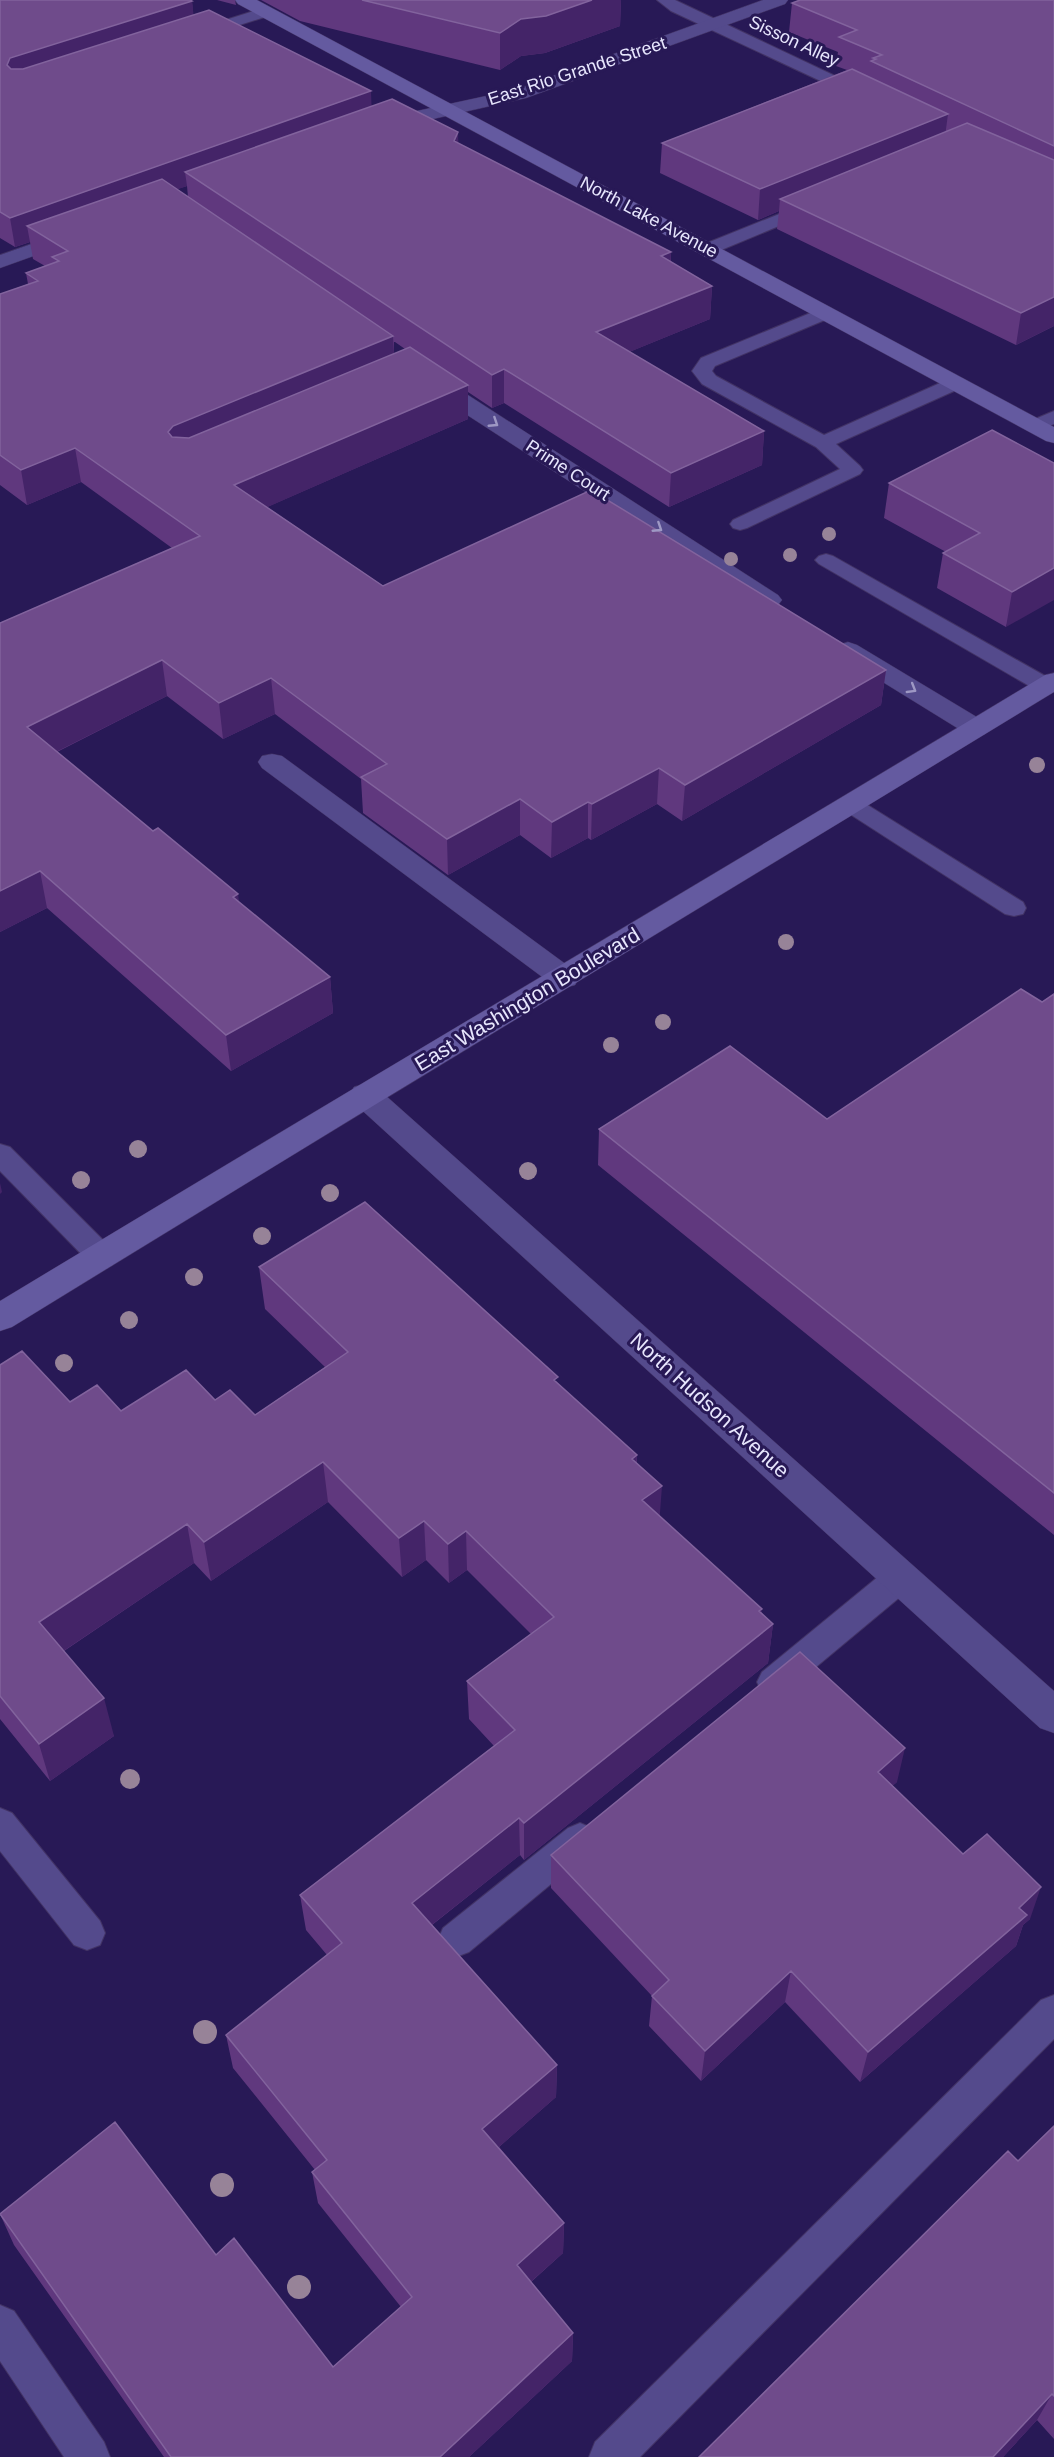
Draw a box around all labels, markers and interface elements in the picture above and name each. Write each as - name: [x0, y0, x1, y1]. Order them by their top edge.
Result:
- street label: Sisson Alley: [746, 11, 842, 71]
- street label: East Rio Grande Street: [485, 33, 669, 109]
- street label: North Lake Avenue: [577, 172, 721, 262]
- one-way arrow: [488, 415, 499, 426]
- street label: Prime Court: [522, 435, 614, 505]
- one-way arrow: [652, 521, 663, 532]
- one-way arrow: [906, 682, 916, 693]
- street label: East Washington Boulevard: [410, 923, 644, 1075]
- street label: North Hudson Avenue: [626, 1328, 794, 1482]

